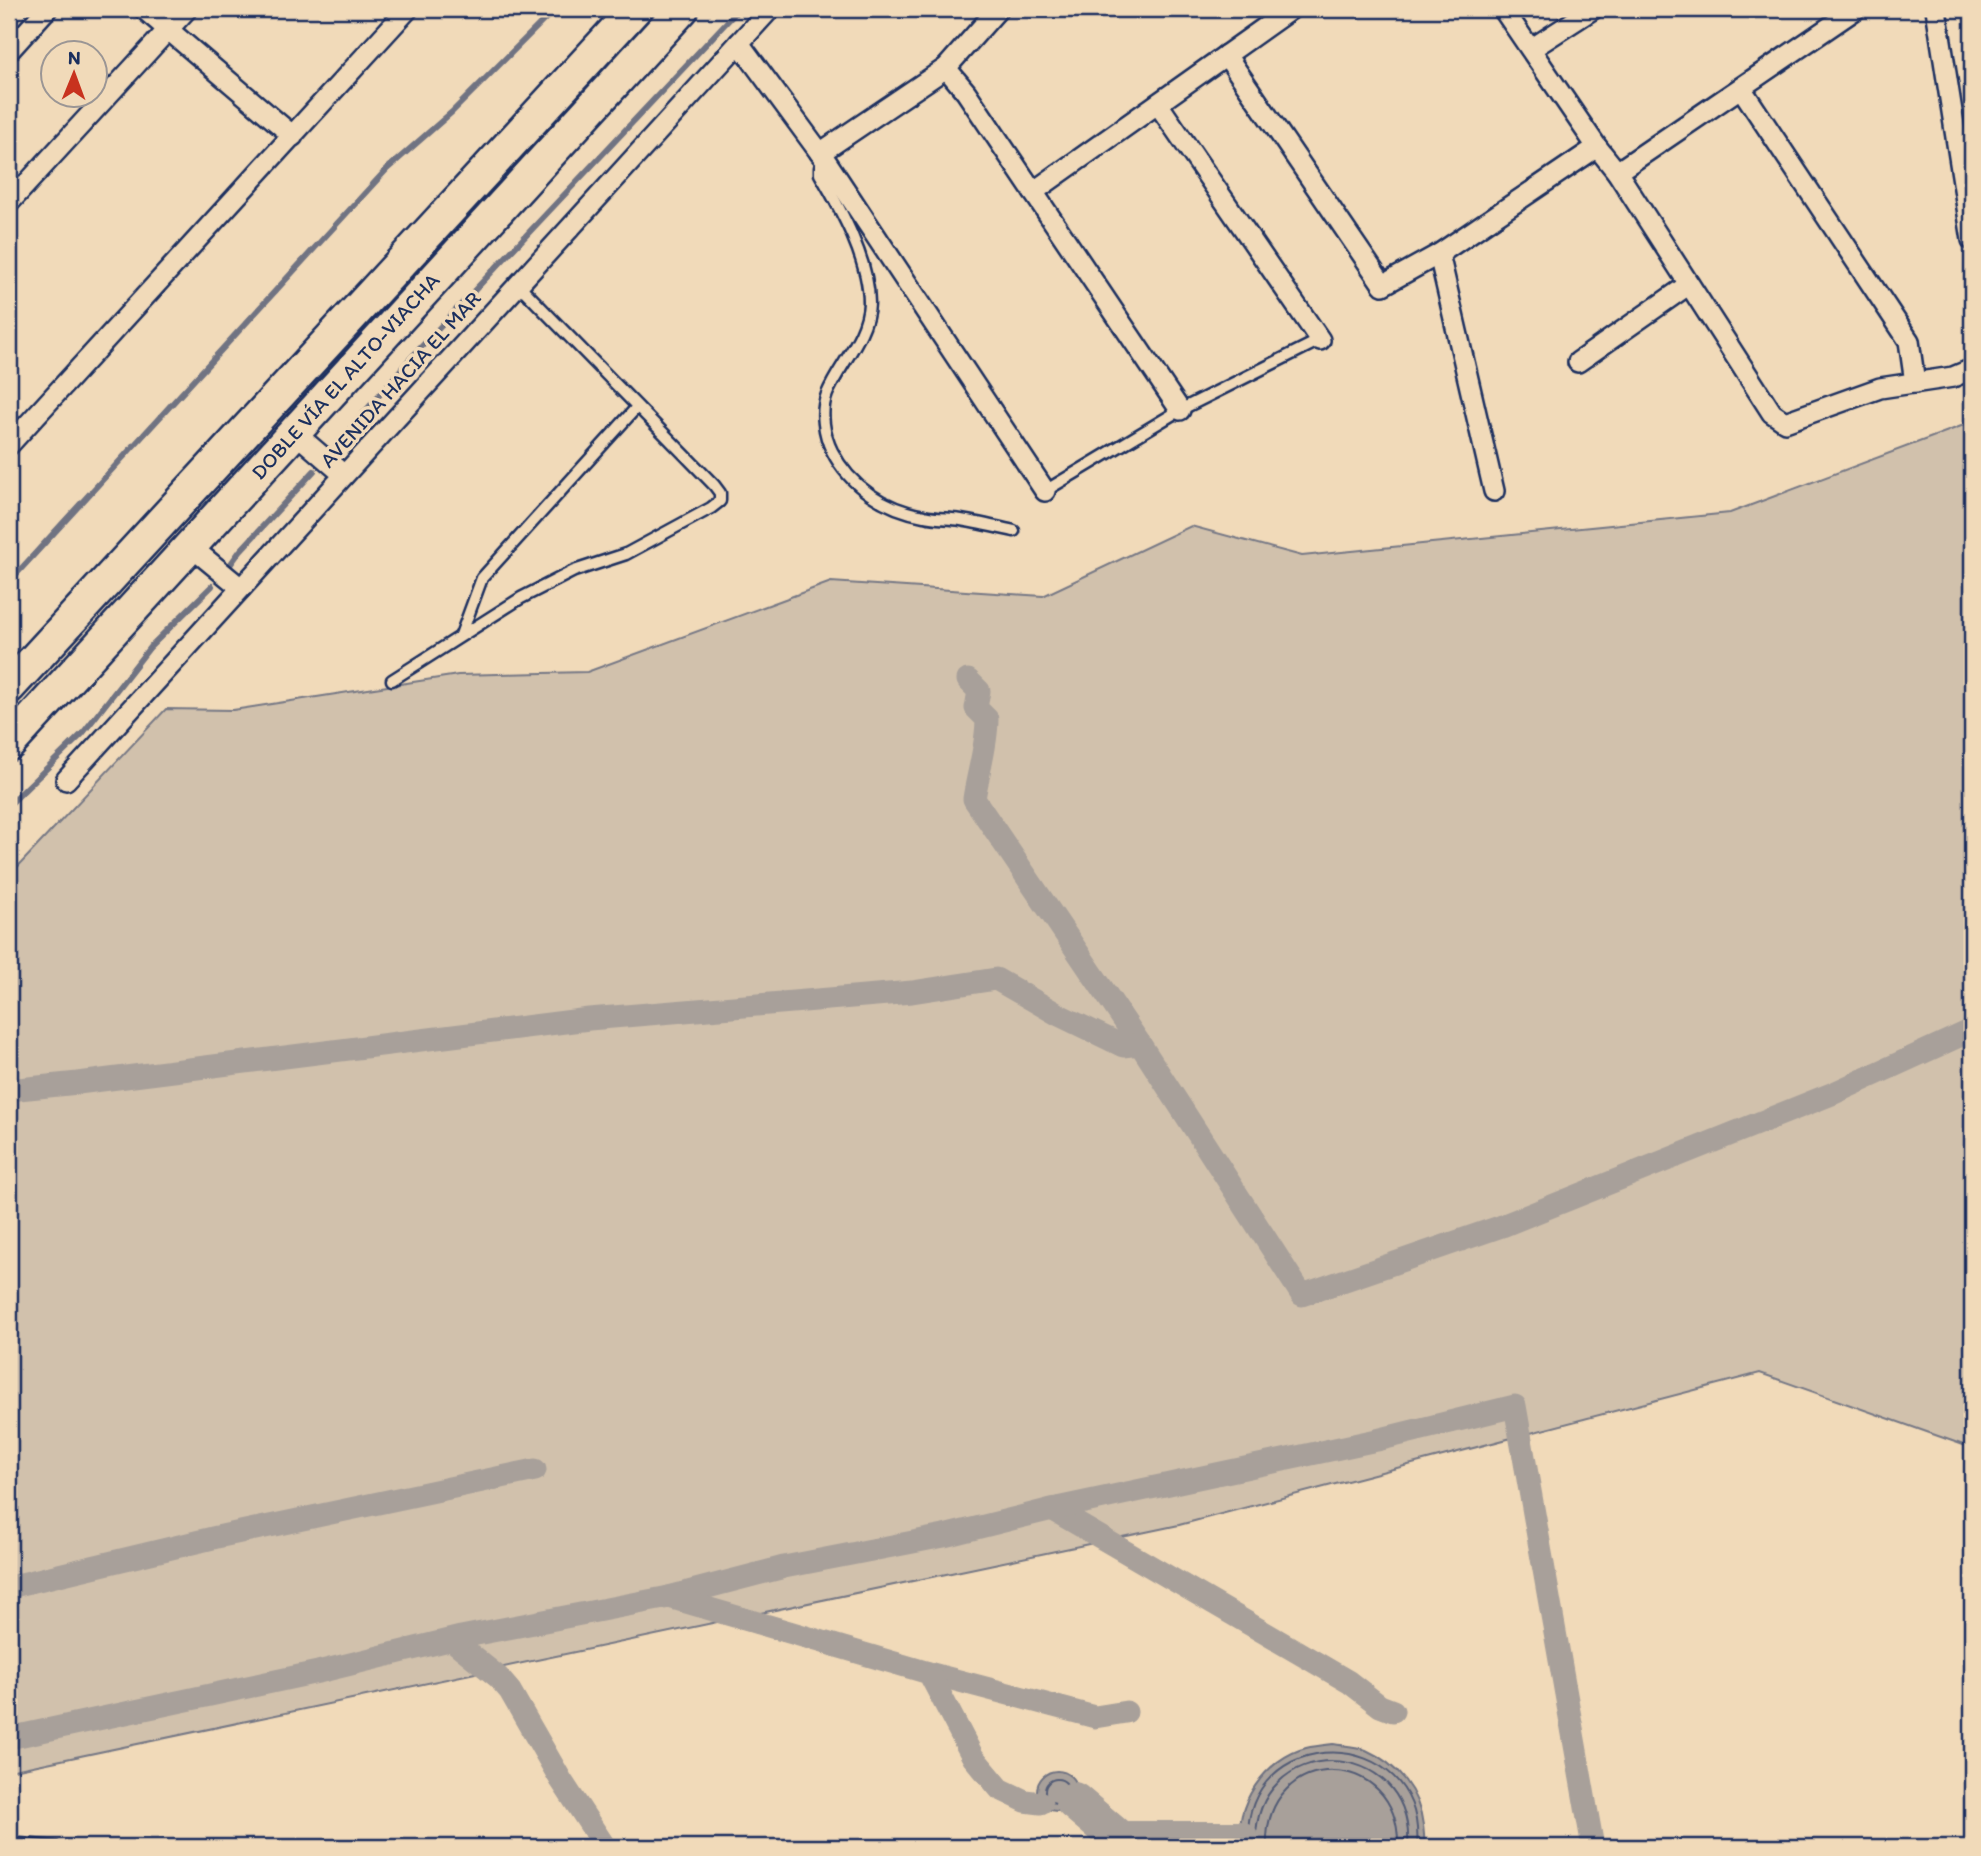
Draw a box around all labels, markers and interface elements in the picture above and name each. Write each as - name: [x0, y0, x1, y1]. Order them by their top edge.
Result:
- north arrow: [38, 38, 108, 108]
- text: N: [68, 46, 81, 69]
- street label: DOBLE VÍA EL ALTO-VIACHA: [246, 267, 445, 484]
- street label: AVENIDA HACIA EL MAR: [314, 286, 486, 472]

